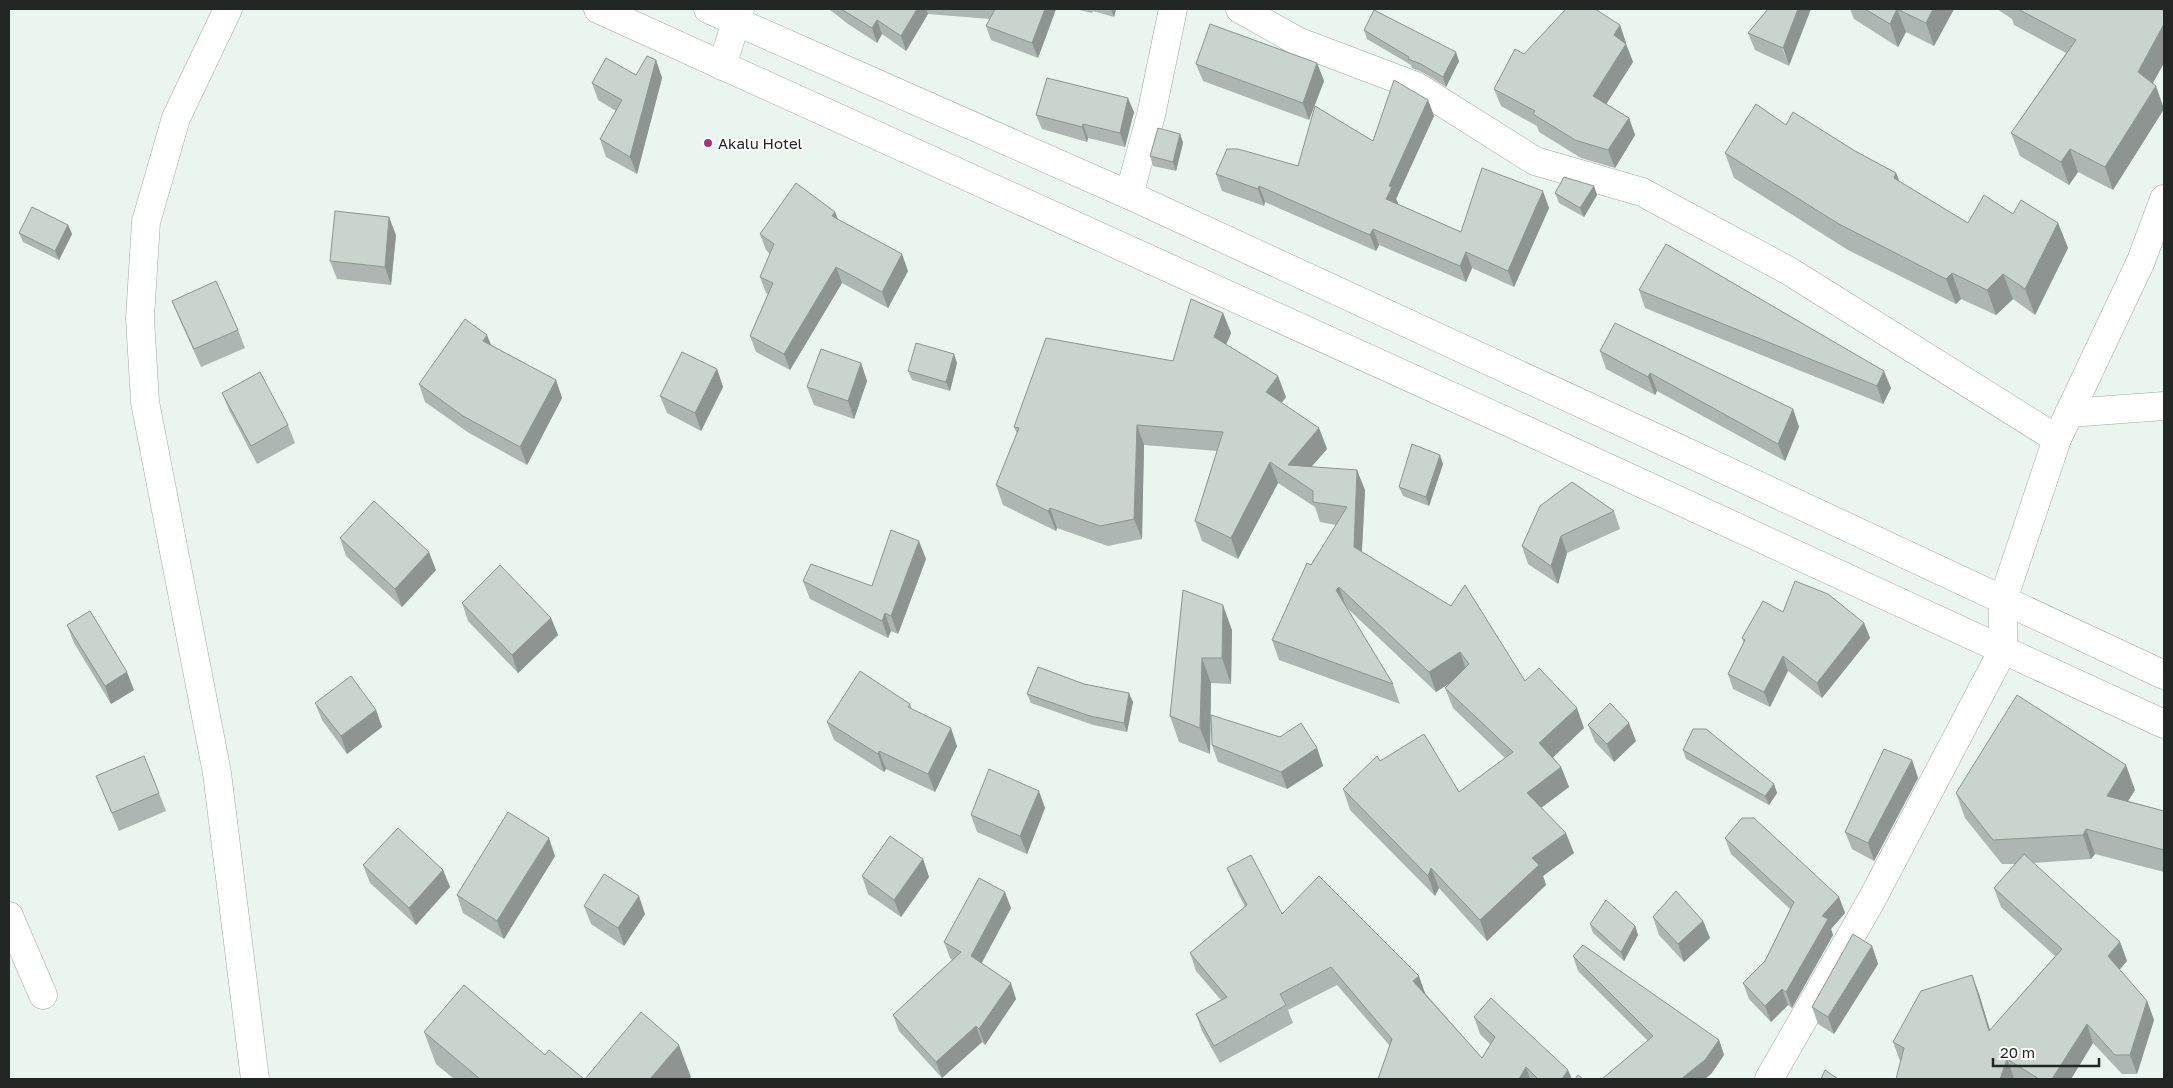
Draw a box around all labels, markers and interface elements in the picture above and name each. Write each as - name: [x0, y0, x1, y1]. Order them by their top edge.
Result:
- place label: Akalu Hotel: [718, 134, 803, 152]
- marker: Akalu Hotel: [702, 137, 714, 149]
- scale bar: [1993, 1036, 2099, 1068]
- text: 20 m: [2000, 1043, 2035, 1061]

